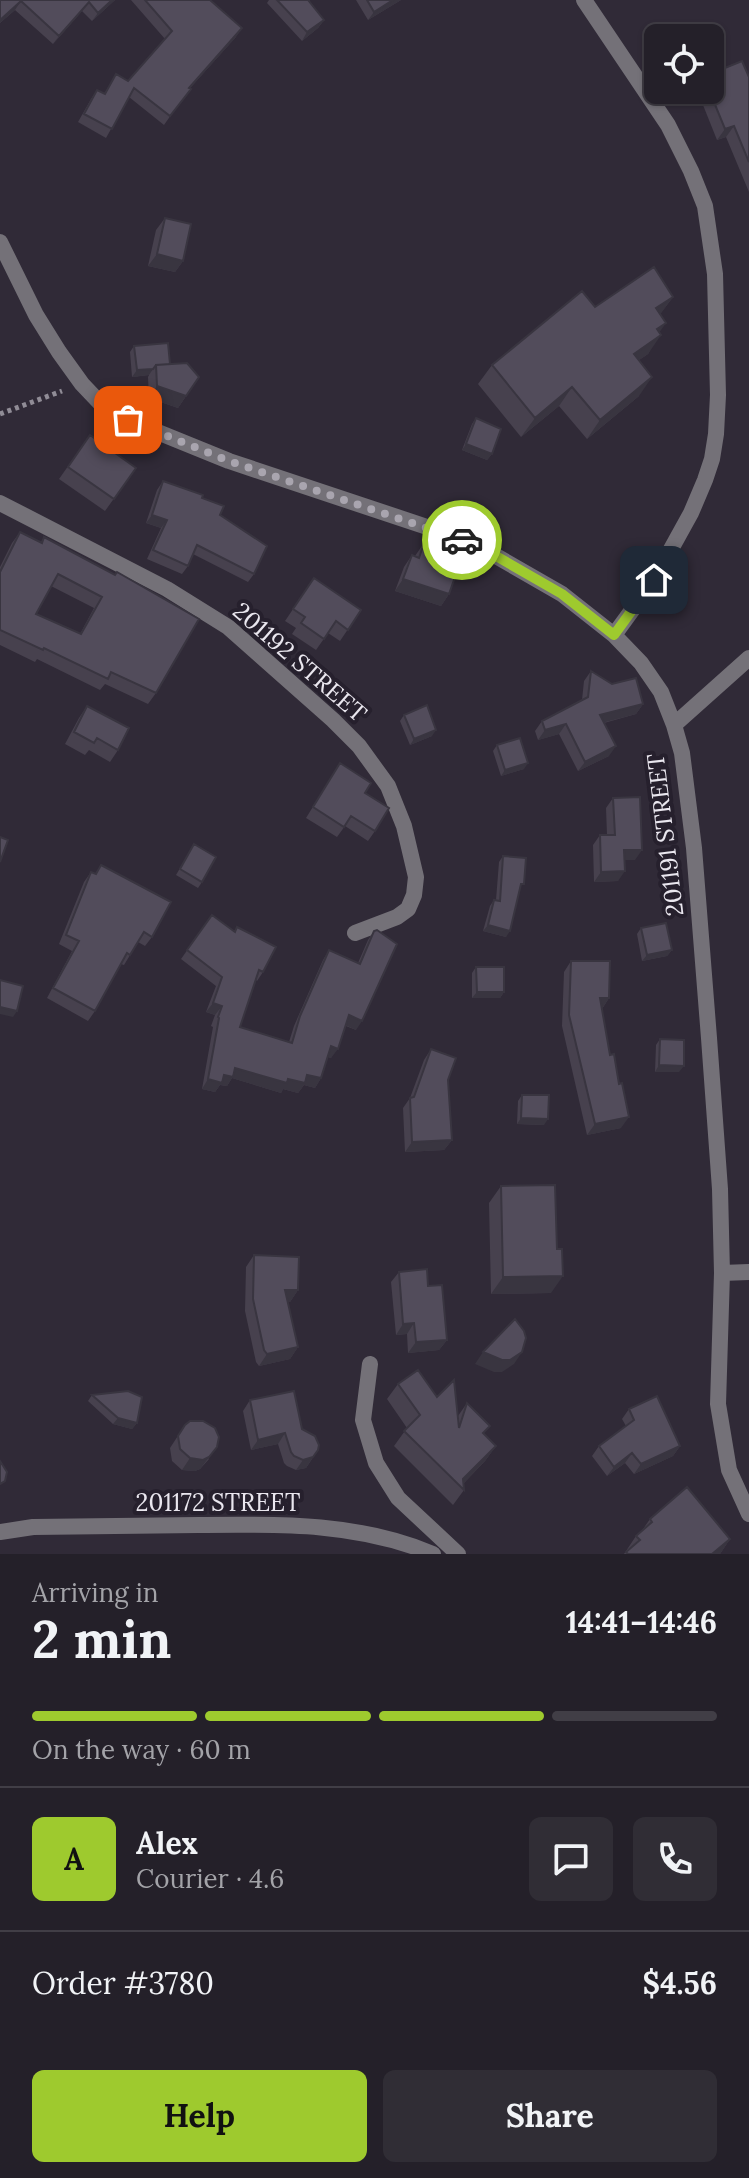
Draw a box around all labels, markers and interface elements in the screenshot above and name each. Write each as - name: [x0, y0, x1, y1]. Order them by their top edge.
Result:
- map controls: [644, 24, 724, 104]
- button: locate: [644, 24, 724, 104]
- pin: [94, 386, 162, 454]
- icon: bag: [106, 398, 150, 442]
- courier: [422, 500, 502, 580]
- icon: car: [440, 518, 484, 562]
- pin: [620, 546, 688, 614]
- icon: home: [632, 558, 676, 602]
- street label: 201192 STREET: [227, 595, 373, 729]
- street label: 201191 STREET: [640, 752, 690, 918]
- street label: 201172 STREET: [136, 1487, 300, 1518]
- text: Arriving in: [32, 1576, 159, 1609]
- text: 14:41–14:46: [566, 1603, 717, 1641]
- text: 2 min: [32, 1606, 171, 1672]
- text: On the way · 60 m: [32, 1733, 251, 1766]
- button: chat: [529, 1817, 613, 1901]
- button: phone: [633, 1817, 717, 1901]
- text: Alex: [136, 1824, 198, 1862]
- text: A: [64, 1840, 84, 1878]
- text: Courier · 4.6: [136, 1862, 284, 1895]
- text: Order #3780: [32, 1964, 214, 2002]
- text: $4.56: [643, 1964, 717, 2002]
- button: Help: [32, 2070, 367, 2162]
- button: Share: [383, 2070, 717, 2162]

